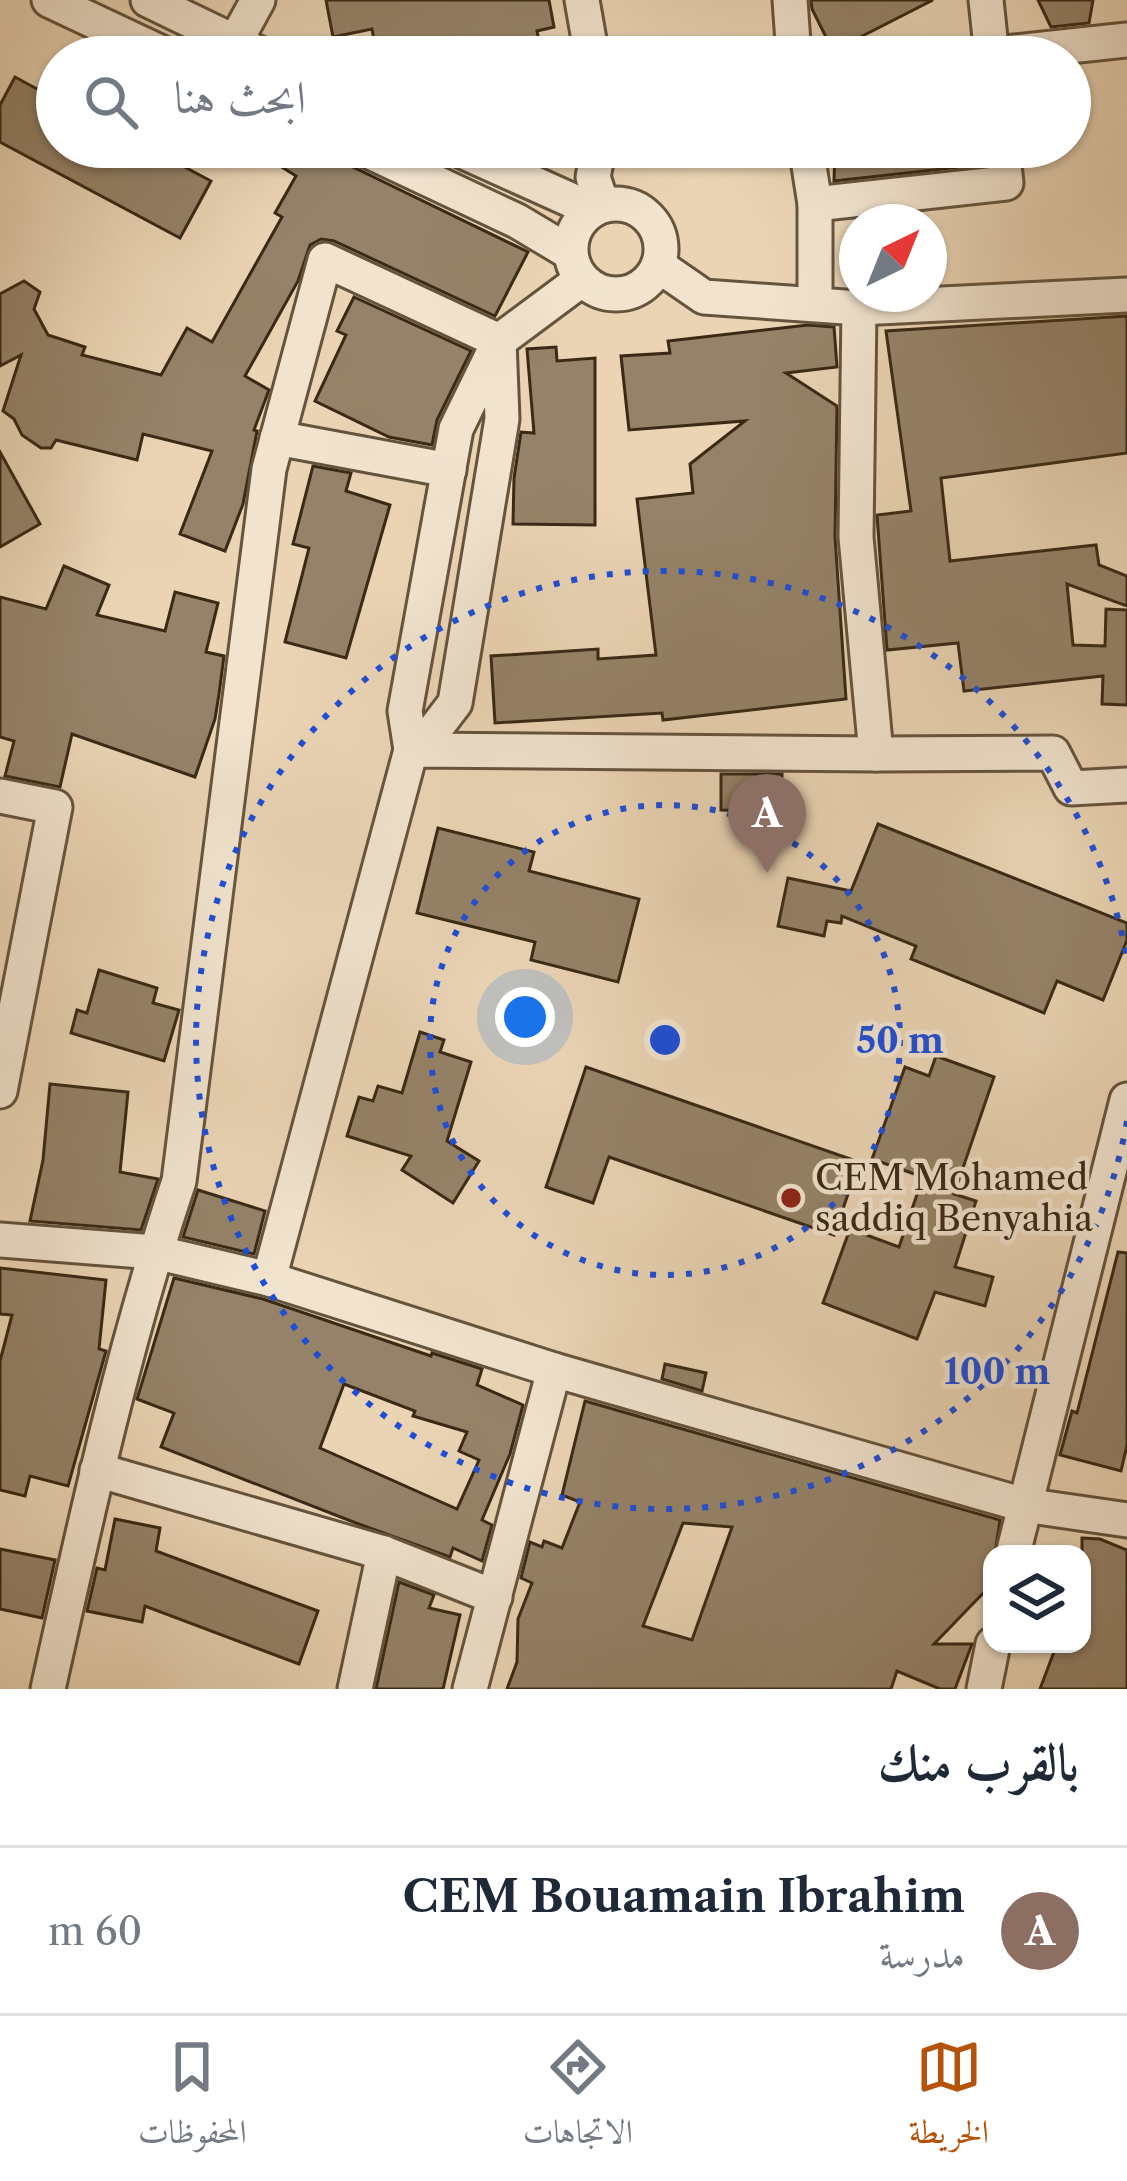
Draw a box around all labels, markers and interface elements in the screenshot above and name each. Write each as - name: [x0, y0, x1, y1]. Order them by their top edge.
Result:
- search box: [36, 36, 1091, 168]
- icon: search: [78, 69, 144, 135]
- text: ابحث هنا: [174, 69, 306, 125]
- north arrow: [839, 204, 947, 312]
- pin: A: [728, 774, 806, 873]
- your location: [495, 987, 555, 1047]
- text: 50 m: [856, 1018, 944, 1062]
- centre of rings: [644, 1019, 686, 1061]
- place label: CEM Mohamed saddiq Benyahia: [815, 1155, 1093, 1240]
- marker: CEM Mohamed saddiq Benyahia: [778, 1185, 804, 1211]
- text: 100 m: [944, 1349, 1050, 1393]
- map controls: [983, 1545, 1091, 1653]
- button: layers: [983, 1545, 1091, 1653]
- text: بالقرب منك: [878, 1731, 1079, 1793]
- text: CEM Bouamain Ibrahim: [403, 1868, 965, 1924]
- text: 60 m: [48, 1907, 142, 1955]
- text: A: [1025, 1907, 1055, 1955]
- text: مدرسة: [879, 1930, 965, 1978]
- tab: المحفوظات: [138, 2034, 247, 2164]
- tab: الاتجاهات: [523, 2034, 633, 2164]
- tab: الخريطة: [909, 2034, 989, 2164]

